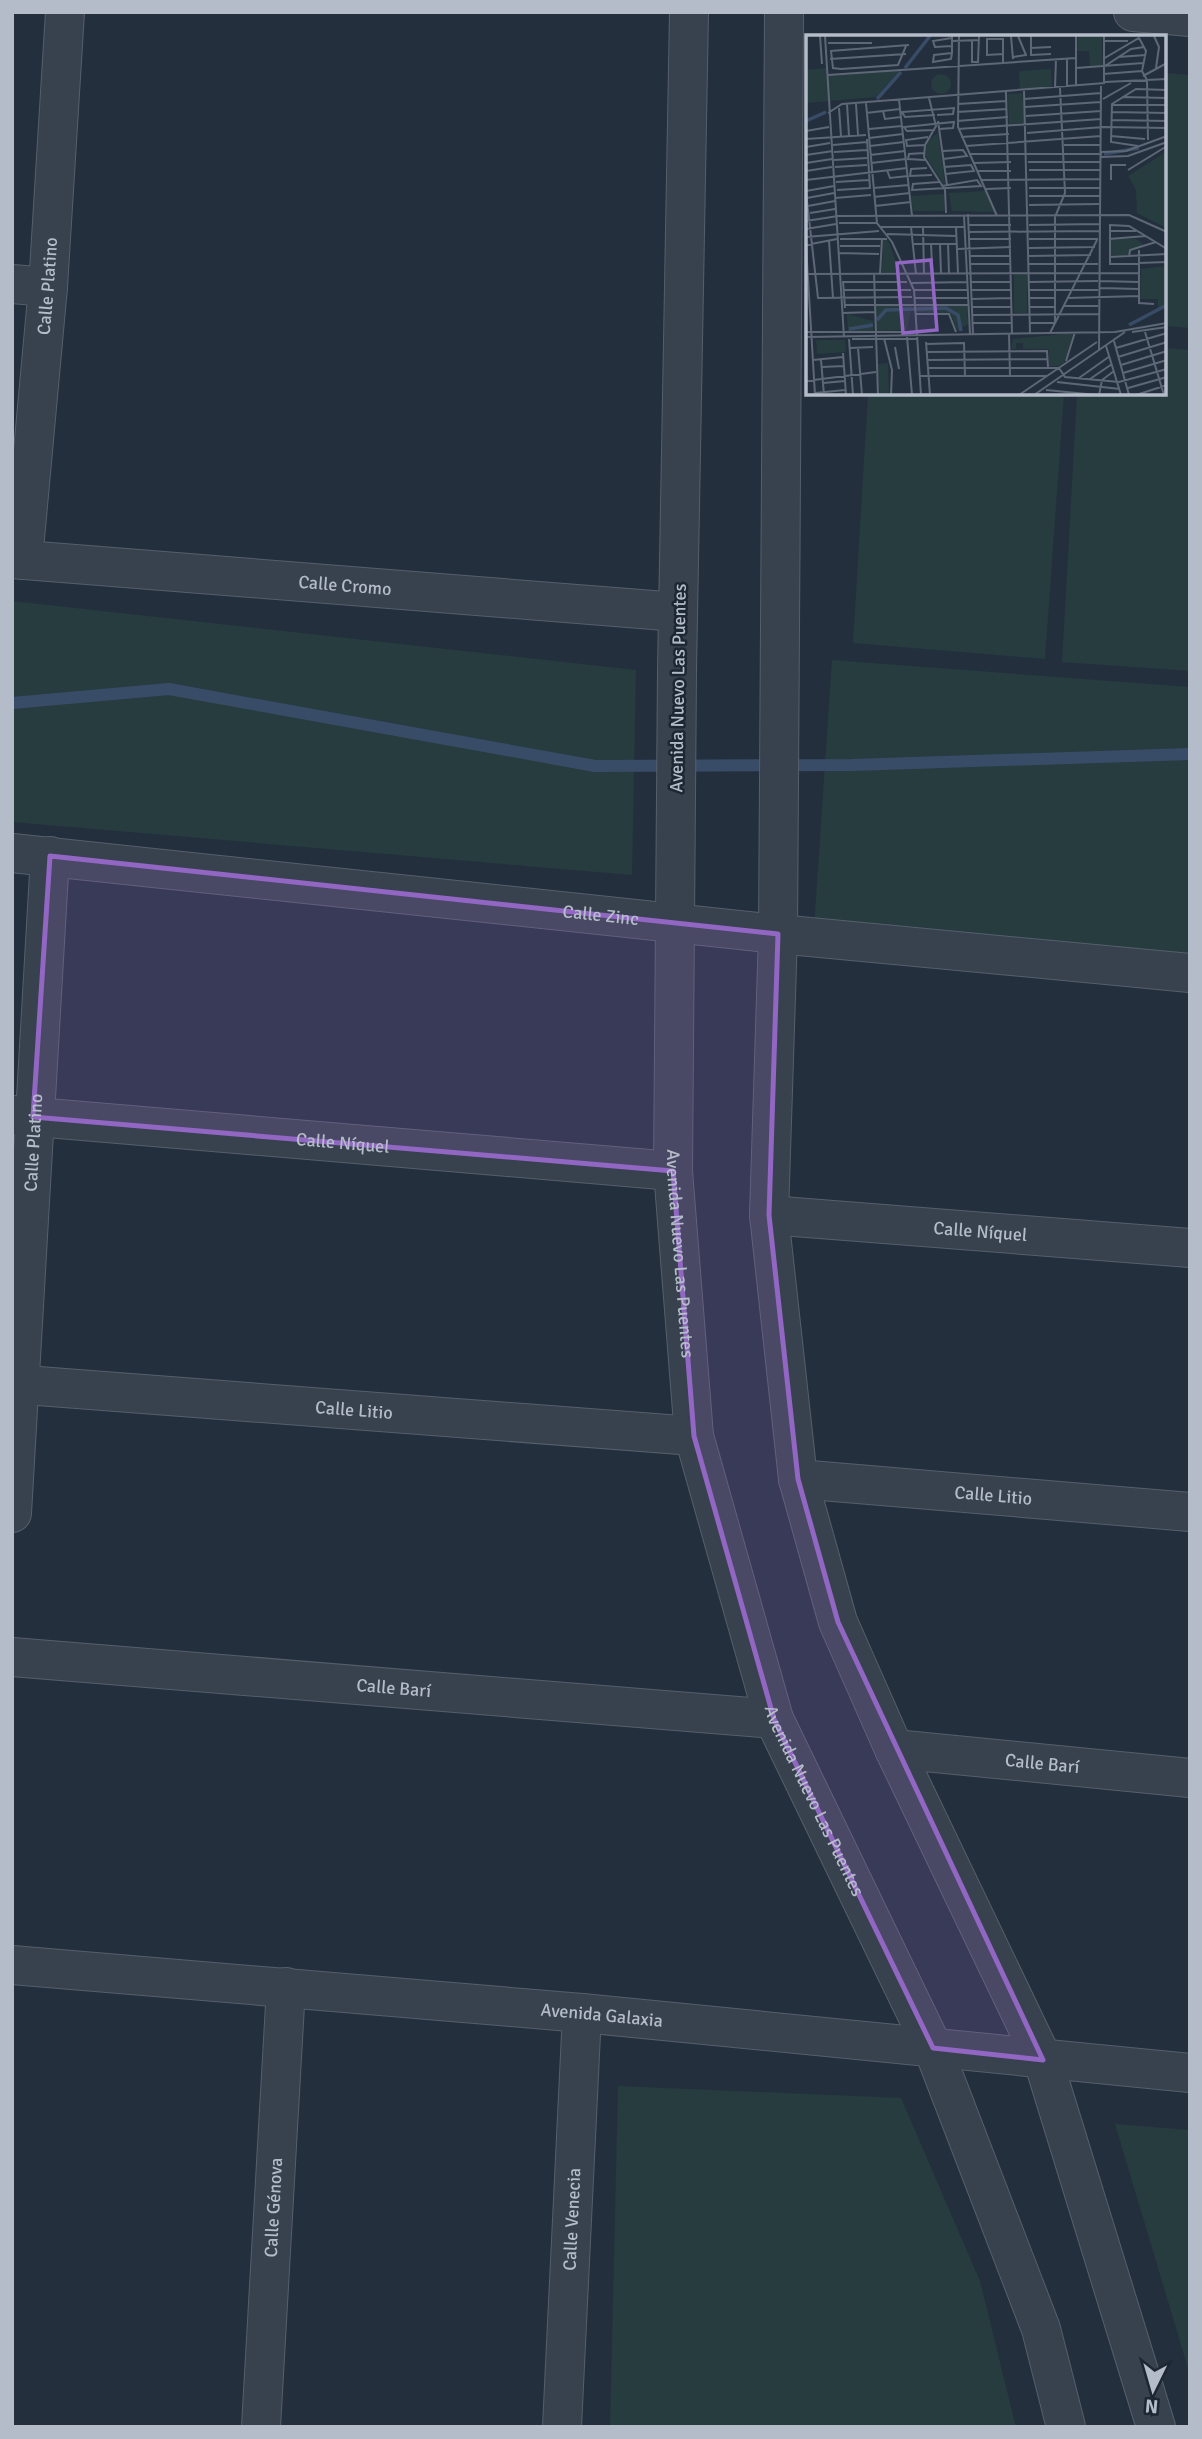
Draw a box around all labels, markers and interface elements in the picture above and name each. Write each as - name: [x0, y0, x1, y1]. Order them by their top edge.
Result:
- inset map: [806, 35, 1167, 396]
- street label: Calle Platino: [33, 237, 62, 336]
- street label: Calle Cromo: [298, 571, 392, 600]
- street label: Avenida Nuevo Las Puentes: [665, 583, 691, 793]
- street label: Calle Zinc: [562, 900, 640, 930]
- street label: Calle Platino: [20, 1093, 47, 1192]
- street label: Calle Níquel: [295, 1128, 391, 1158]
- street label: Avenida Nuevo Las Puentes: [662, 1149, 699, 1359]
- street label: Calle Níquel: [933, 1217, 1028, 1246]
- street label: Calle Litio: [314, 1396, 394, 1424]
- street label: Calle Litio: [954, 1481, 1033, 1510]
- street label: Calle Barí: [356, 1674, 432, 1702]
- street label: Avenida Nuevo Las Puentes: [760, 1703, 869, 1900]
- street label: Calle Barí: [1004, 1749, 1081, 1778]
- street label: Avenida Galaxia: [540, 1999, 664, 2032]
- street label: Calle Génova: [260, 2157, 287, 2258]
- street label: Calle Venecia: [559, 2167, 586, 2271]
- north arrow: [1118, 2355, 1188, 2425]
- text: N: [1144, 2393, 1159, 2418]

